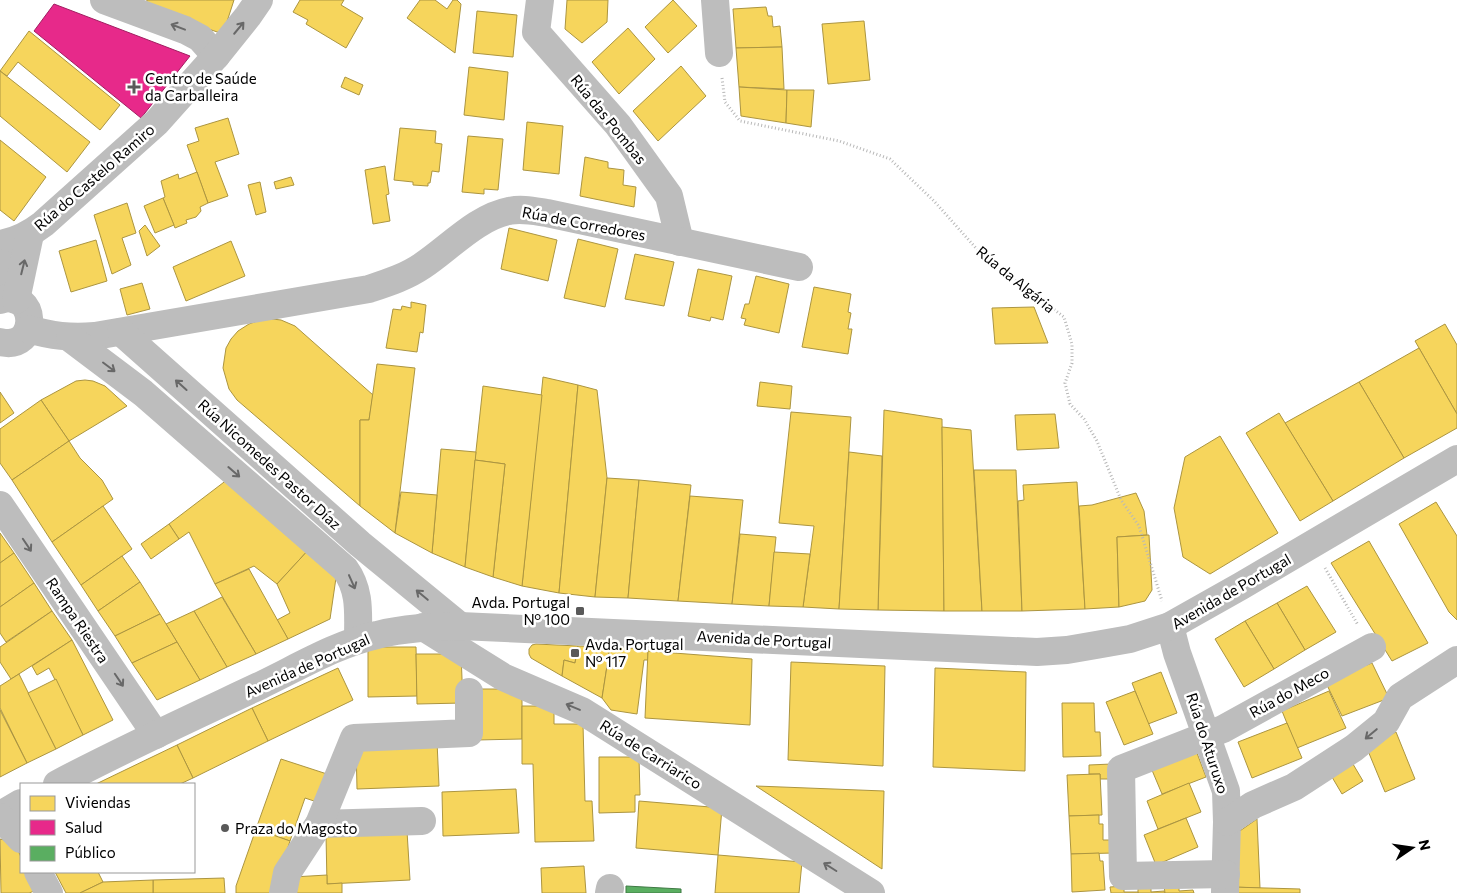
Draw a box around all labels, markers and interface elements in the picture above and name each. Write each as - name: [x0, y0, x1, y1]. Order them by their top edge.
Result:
- one-way arrow: [170, 22, 186, 31]
- one-way arrow: [233, 22, 244, 35]
- place label: Centro de Saúde da Carballeira: [145, 69, 257, 104]
- street label: Rúa das Pombas: [567, 71, 651, 168]
- marker: Centro de Saúde da Carballeira: [127, 80, 141, 94]
- street label: Rúa do Castelo Ramiro: [30, 120, 158, 234]
- street label: Rúa de Corredores: [521, 202, 647, 244]
- street label: Rúa da Algária: [973, 242, 1059, 316]
- one-way arrow: [19, 259, 28, 275]
- one-way arrow: [102, 362, 116, 372]
- one-way arrow: [174, 379, 187, 391]
- street label: Rúa Nicomedes Pastor Díaz: [195, 395, 345, 533]
- one-way arrow: [227, 466, 240, 478]
- one-way arrow: [22, 538, 32, 552]
- street label: Avenida de Portugal: [1168, 550, 1294, 632]
- street label: Rampa Riestra: [43, 574, 113, 666]
- one-way arrow: [348, 574, 358, 589]
- one-way arrow: [416, 589, 429, 600]
- place label: Avda. Portugal Nº 100: [471, 593, 570, 628]
- marker: Avda. Portugal Nº 100: [574, 605, 586, 617]
- street label: Avenida de Portugal: [696, 626, 832, 652]
- street label: Avenida de Portugal: [242, 629, 372, 701]
- place label: Avda. Portugal Nº 117: [585, 635, 684, 670]
- marker: Avda. Portugal Nº 117: [569, 647, 581, 659]
- street label: Rúa do Meco: [1246, 663, 1332, 721]
- one-way arrow: [114, 672, 124, 686]
- street label: Rúa do Aturuxo: [1183, 690, 1233, 796]
- one-way arrow: [566, 702, 582, 711]
- street label: Rúa de Carriarico: [597, 715, 705, 793]
- one-way arrow: [1364, 729, 1377, 740]
- legend: [20, 783, 195, 873]
- text: Viviendas: [65, 793, 131, 811]
- text: Salud: [65, 818, 103, 836]
- place label: Praza do Magosto: [235, 819, 357, 837]
- marker: Praza do Magosto: [219, 822, 231, 834]
- north arrow: [1387, 823, 1437, 873]
- text: N: [1416, 838, 1435, 852]
- text: Público: [65, 843, 116, 861]
- one-way arrow: [823, 862, 837, 872]

